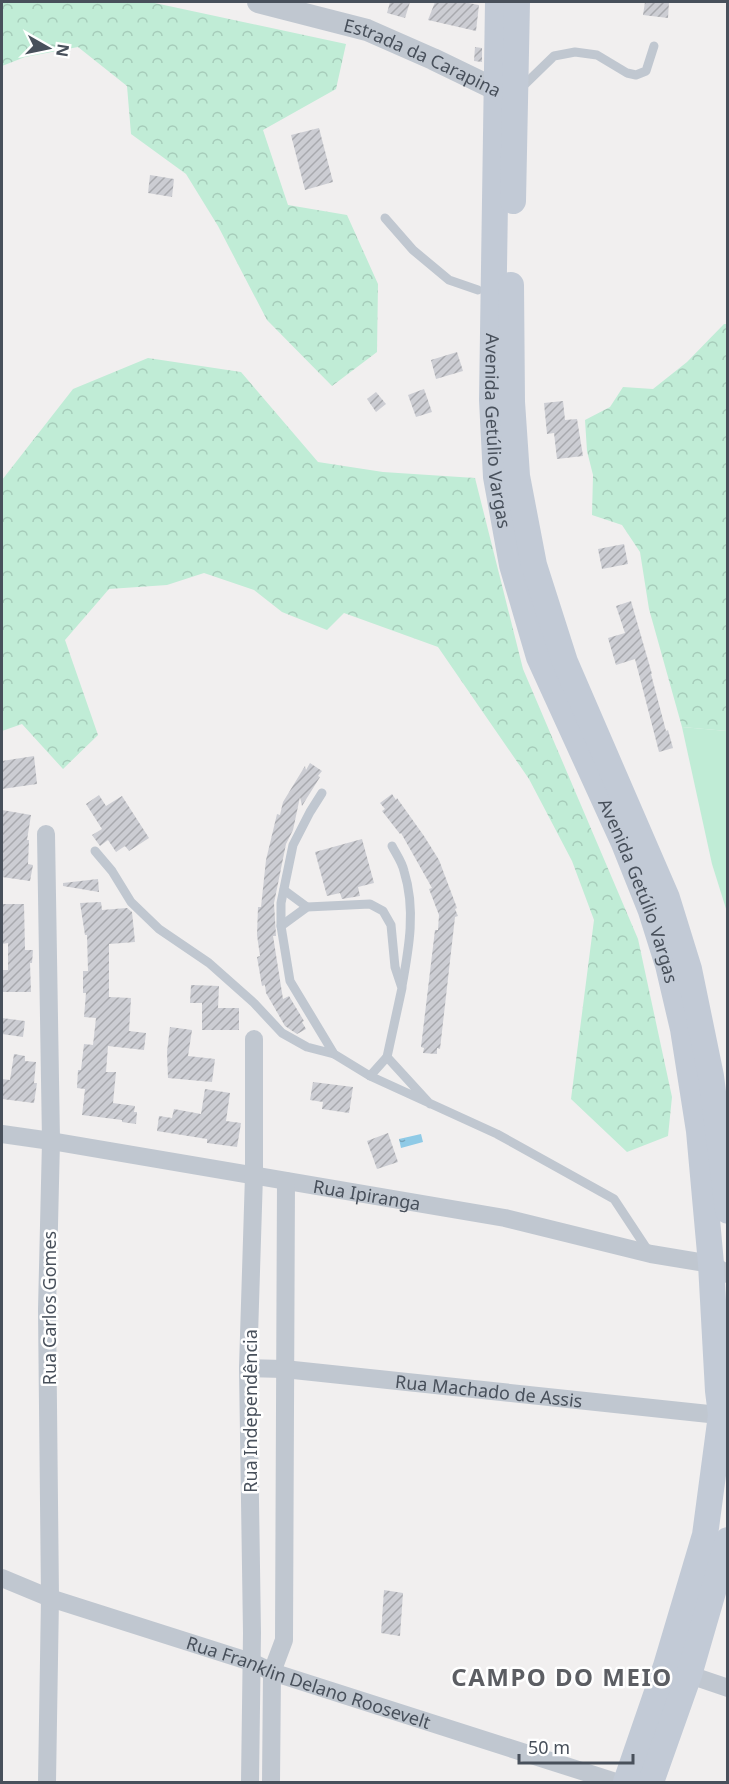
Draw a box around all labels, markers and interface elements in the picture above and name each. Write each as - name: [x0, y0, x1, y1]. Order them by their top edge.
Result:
- street label: Estrada da Carapina: [341, 13, 505, 102]
- north arrow: [18, 18, 78, 78]
- text: N: [51, 42, 75, 58]
- street label: Avenida Getúlio Vargas: [480, 333, 517, 530]
- street label: Avenida Getúlio Vargas: [593, 794, 684, 985]
- street label: Rua Ipiranga: [312, 1174, 422, 1215]
- street label: Rua Carlos Gomes: [37, 1231, 61, 1385]
- street label: Rua Independência: [238, 1329, 262, 1493]
- street label: Rua Machado de Assis: [394, 1369, 584, 1413]
- street label: Rua Franklin Delano Roosevelt: [183, 1630, 434, 1734]
- district label: CAMPO DO MEIO: [451, 1660, 673, 1693]
- scale bar: [519, 1727, 633, 1765]
- text: 50 m: [528, 1735, 570, 1759]

